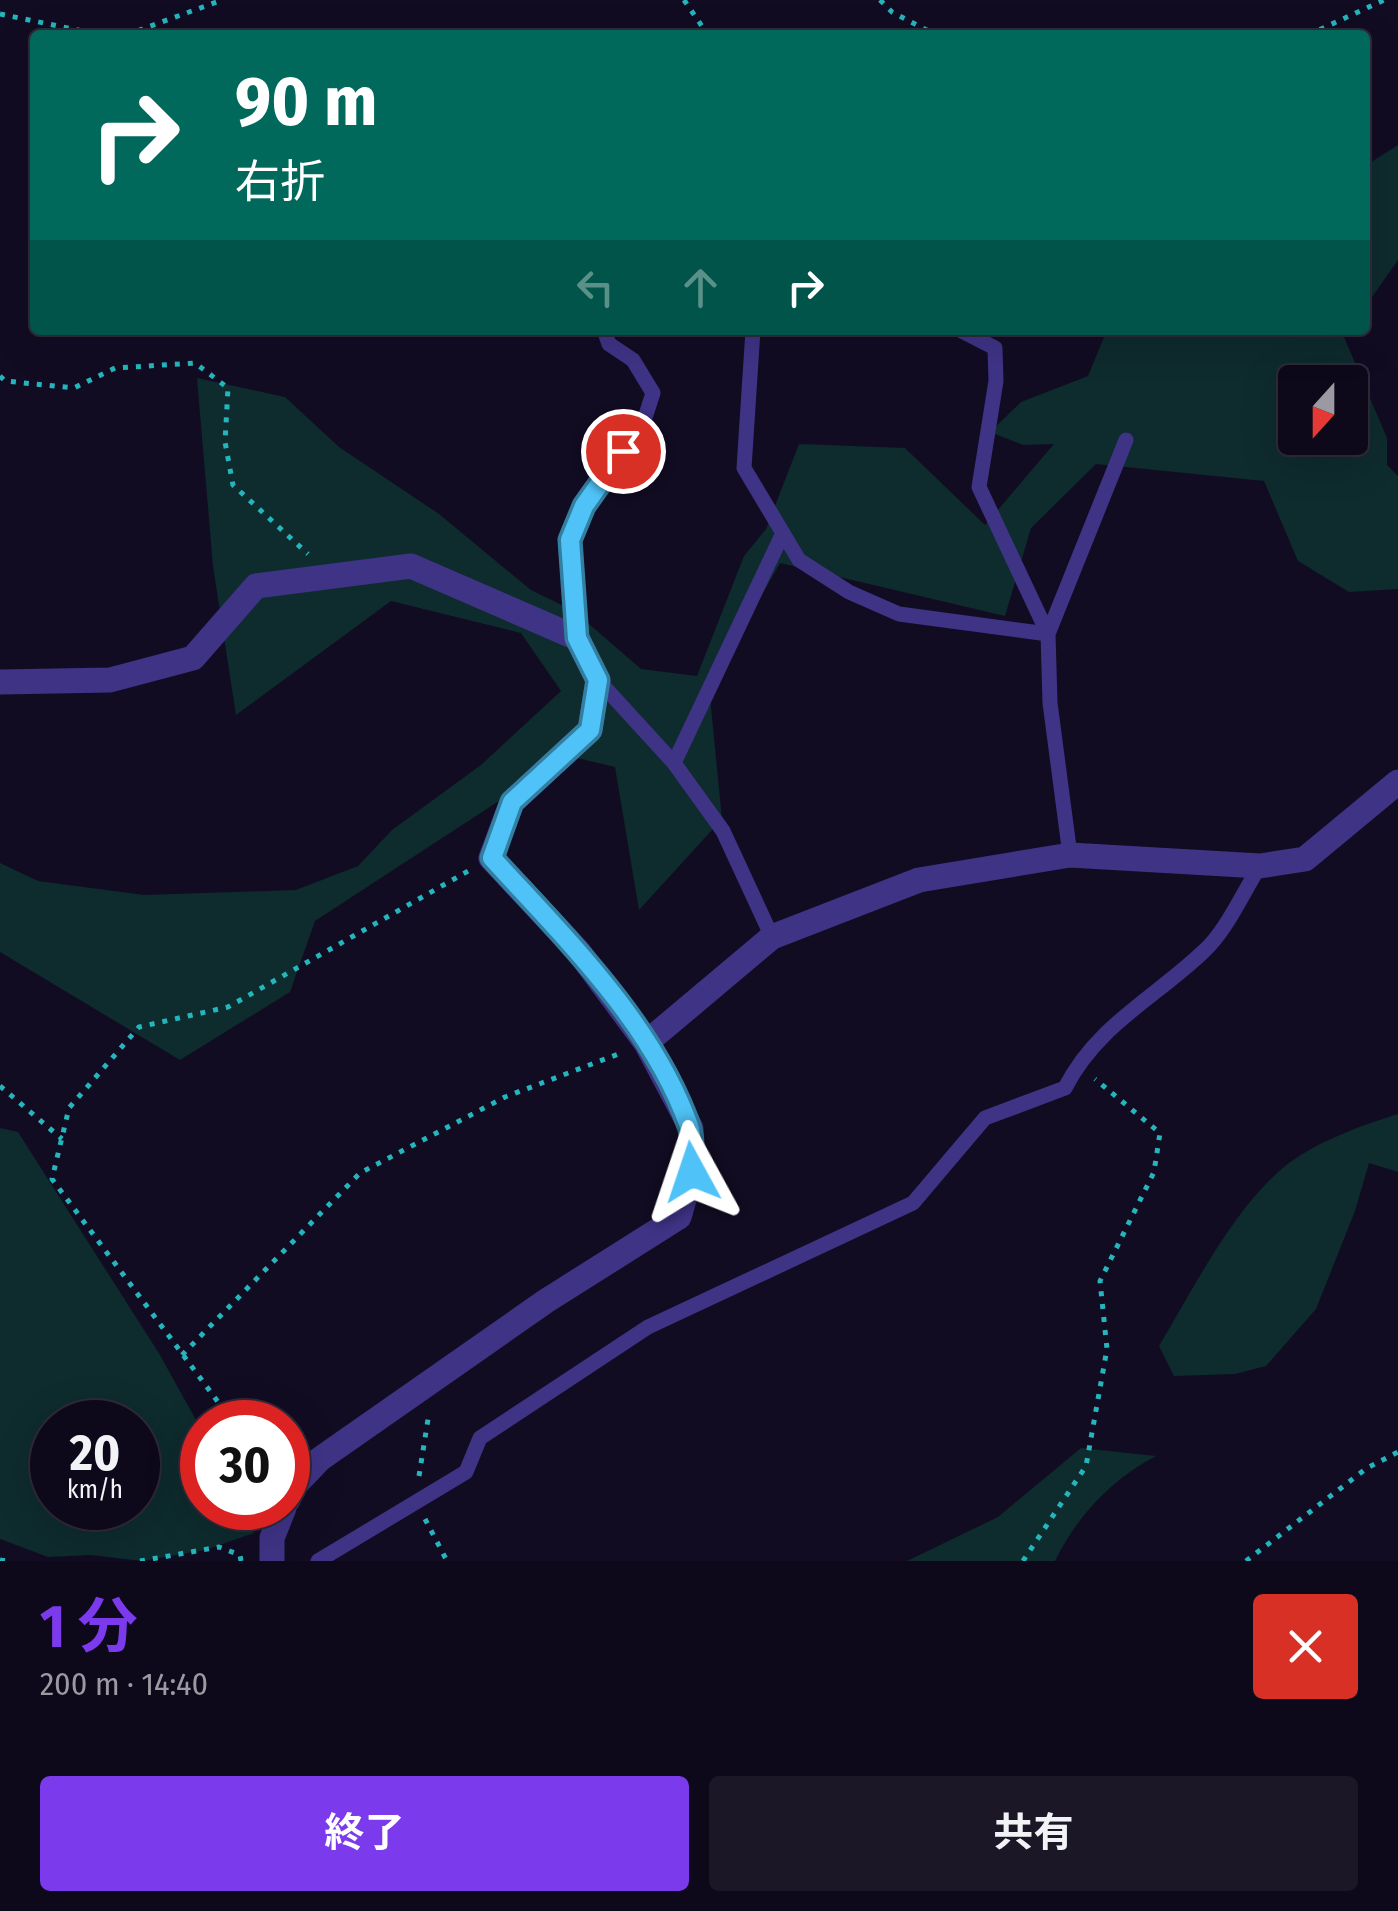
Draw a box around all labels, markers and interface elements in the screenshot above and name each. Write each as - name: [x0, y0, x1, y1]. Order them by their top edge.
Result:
- text: 90 m: [235, 60, 377, 144]
- icon: right: [70, 70, 200, 200]
- text: 右折: [235, 155, 325, 209]
- icon: left: [568, 260, 623, 315]
- icon: ahead: [673, 260, 728, 315]
- icon: right: [778, 260, 833, 315]
- north arrow: [1278, 365, 1368, 455]
- map controls: [1278, 365, 1368, 455]
- pin: [581, 409, 666, 494]
- icon: arrive: [596, 424, 651, 479]
- position arrow: [640, 1120, 744, 1224]
- speed limit sign: 30: [180, 1400, 310, 1530]
- text: 20: [70, 1423, 120, 1483]
- text: km/h: [67, 1475, 123, 1505]
- text: 1 分: [40, 1591, 138, 1663]
- button: close: [1253, 1594, 1358, 1699]
- text: 200 m · 14:40: [40, 1665, 208, 1703]
- button: 終了: [40, 1776, 689, 1891]
- button: 共有: [709, 1776, 1358, 1891]

